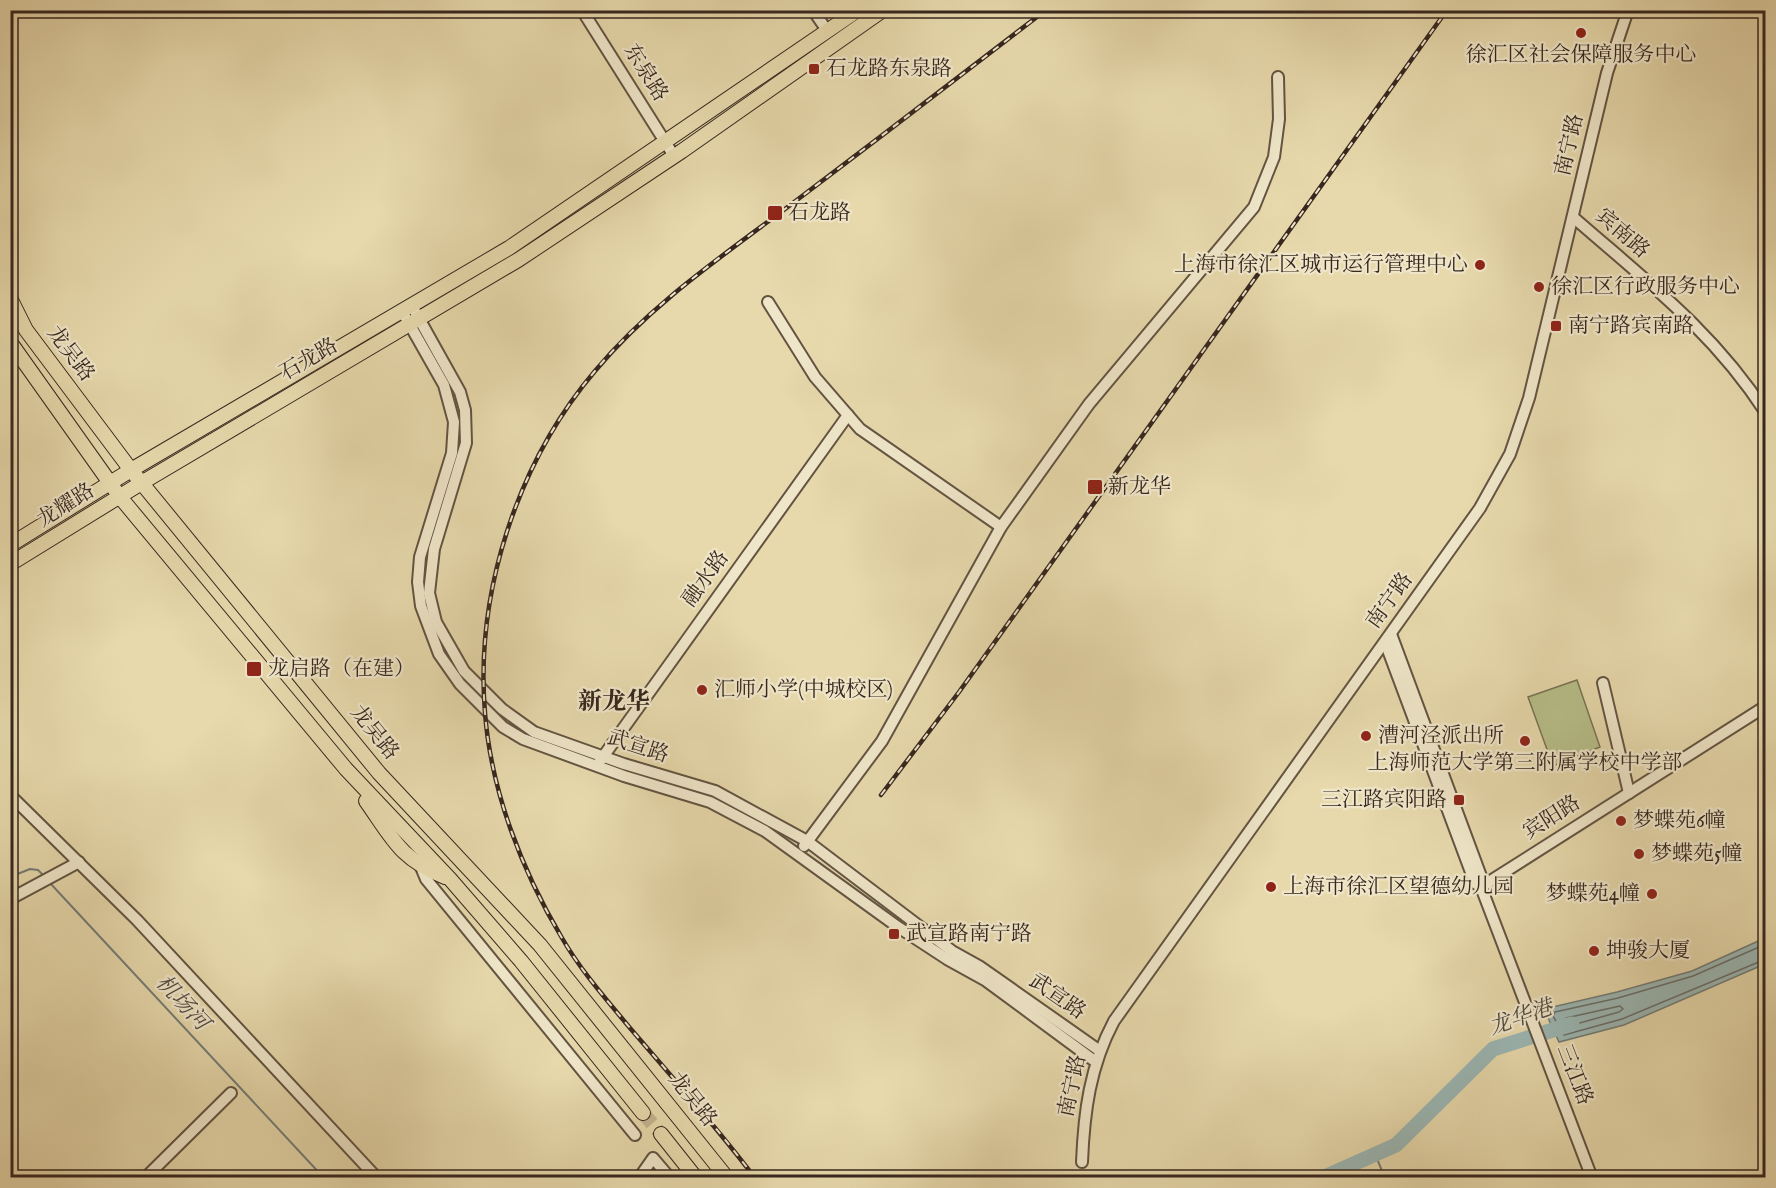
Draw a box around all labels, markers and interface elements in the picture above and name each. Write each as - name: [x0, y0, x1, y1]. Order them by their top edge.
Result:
- marker: 徐汇区社会保障服务中心: [1574, 26, 1588, 40]
- street label: 东泉路: [617, 39, 673, 107]
- place label: 徐汇区社会保障服务中心: [1466, 42, 1697, 69]
- place label: 石龙路东泉路: [826, 56, 952, 83]
- marker: 石龙路东泉路: [807, 62, 821, 76]
- street label: 南宁路: [1550, 111, 1590, 179]
- place label: 石龙路: [788, 200, 851, 227]
- street label: 宾南路: [1589, 203, 1655, 265]
- marker: 石龙路: [766, 204, 784, 222]
- place label: 上海市徐汇区城市运行管理中心: [1174, 252, 1468, 279]
- marker: 上海市徐汇区城市运行管理中心: [1473, 258, 1487, 272]
- place label: 徐汇区行政服务中心: [1551, 274, 1740, 301]
- marker: 徐汇区行政服务中心: [1532, 280, 1546, 294]
- place label: 南宁路宾南路: [1568, 313, 1694, 340]
- marker: 南宁路宾南路: [1549, 319, 1563, 333]
- street label: 龙吴路: [40, 321, 100, 387]
- street label: 石龙路: [275, 333, 343, 387]
- place label: 新龙华: [1108, 474, 1171, 501]
- street label: 龙耀路: [32, 478, 100, 534]
- marker: 新龙华: [1086, 478, 1104, 496]
- street label: 融水路: [677, 546, 735, 612]
- street label: 南宁路: [1361, 568, 1419, 634]
- place label: 龙启路（在建）: [268, 656, 415, 683]
- marker: 龙启路（在建）: [245, 660, 263, 678]
- place label: 汇师小学(中城校区): [714, 677, 893, 704]
- marker: 汇师小学(中城校区): [695, 683, 709, 697]
- district label: 新龙华: [578, 687, 650, 718]
- street label: 龙吴路: [344, 700, 404, 766]
- place label: 漕河泾派出所: [1378, 723, 1504, 750]
- street label: 武宣路: [604, 724, 672, 770]
- marker: 漕河泾派出所: [1359, 729, 1373, 743]
- marker: 上海师范大学第三附属学校中学部: [1518, 734, 1532, 748]
- place label: 上海师范大学第三附属学校中学部: [1368, 750, 1683, 777]
- place label: 三江路宾阳路: [1321, 787, 1447, 814]
- street label: 宾阳路: [1518, 790, 1586, 846]
- marker: 三江路宾阳路: [1452, 793, 1466, 807]
- place label: 梦蝶苑6幢: [1633, 808, 1726, 835]
- marker: 梦蝶苑6幢: [1614, 814, 1628, 828]
- place label: 梦蝶苑5幢: [1651, 841, 1743, 868]
- marker: 梦蝶苑5幢: [1632, 847, 1646, 861]
- place label: 上海市徐汇区望德幼儿园: [1283, 874, 1514, 901]
- marker: 上海市徐汇区望德幼儿园: [1264, 880, 1278, 894]
- place label: 梦蝶苑4幢: [1546, 881, 1640, 908]
- marker: 梦蝶苑4幢: [1645, 887, 1659, 901]
- place label: 武宣路南宁路: [906, 921, 1032, 948]
- marker: 武宣路南宁路: [887, 927, 901, 941]
- place label: 坤骏大厦: [1606, 938, 1690, 965]
- marker: 坤骏大厦: [1587, 944, 1601, 958]
- street label: 武宣路: [1023, 968, 1091, 1026]
- water label: 机场河: [149, 969, 217, 1040]
- water label: 龙华港: [1485, 993, 1560, 1042]
- street label: 三江路: [1550, 1041, 1598, 1109]
- street label: 南宁路: [1053, 1052, 1093, 1120]
- street label: 龙吴路: [662, 1067, 722, 1133]

